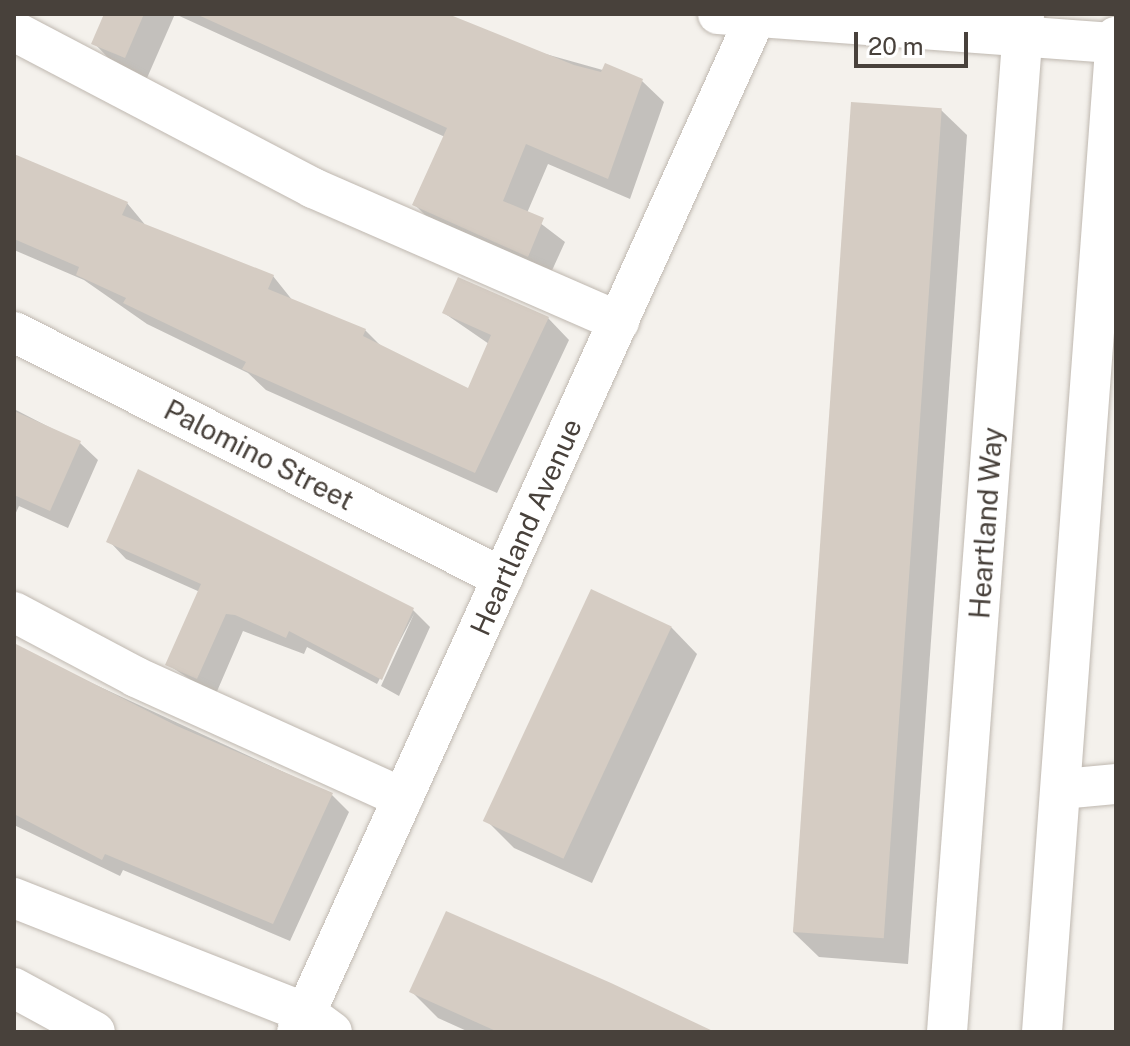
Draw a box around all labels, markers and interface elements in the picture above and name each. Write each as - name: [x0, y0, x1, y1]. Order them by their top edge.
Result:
- scale bar: [858, 16, 972, 66]
- text: 20 m: [868, 32, 924, 60]
- street label: Palomino Street: [158, 393, 360, 517]
- street label: Heartland Avenue: [463, 414, 589, 640]
- street label: Heartland Way: [963, 426, 1009, 620]

